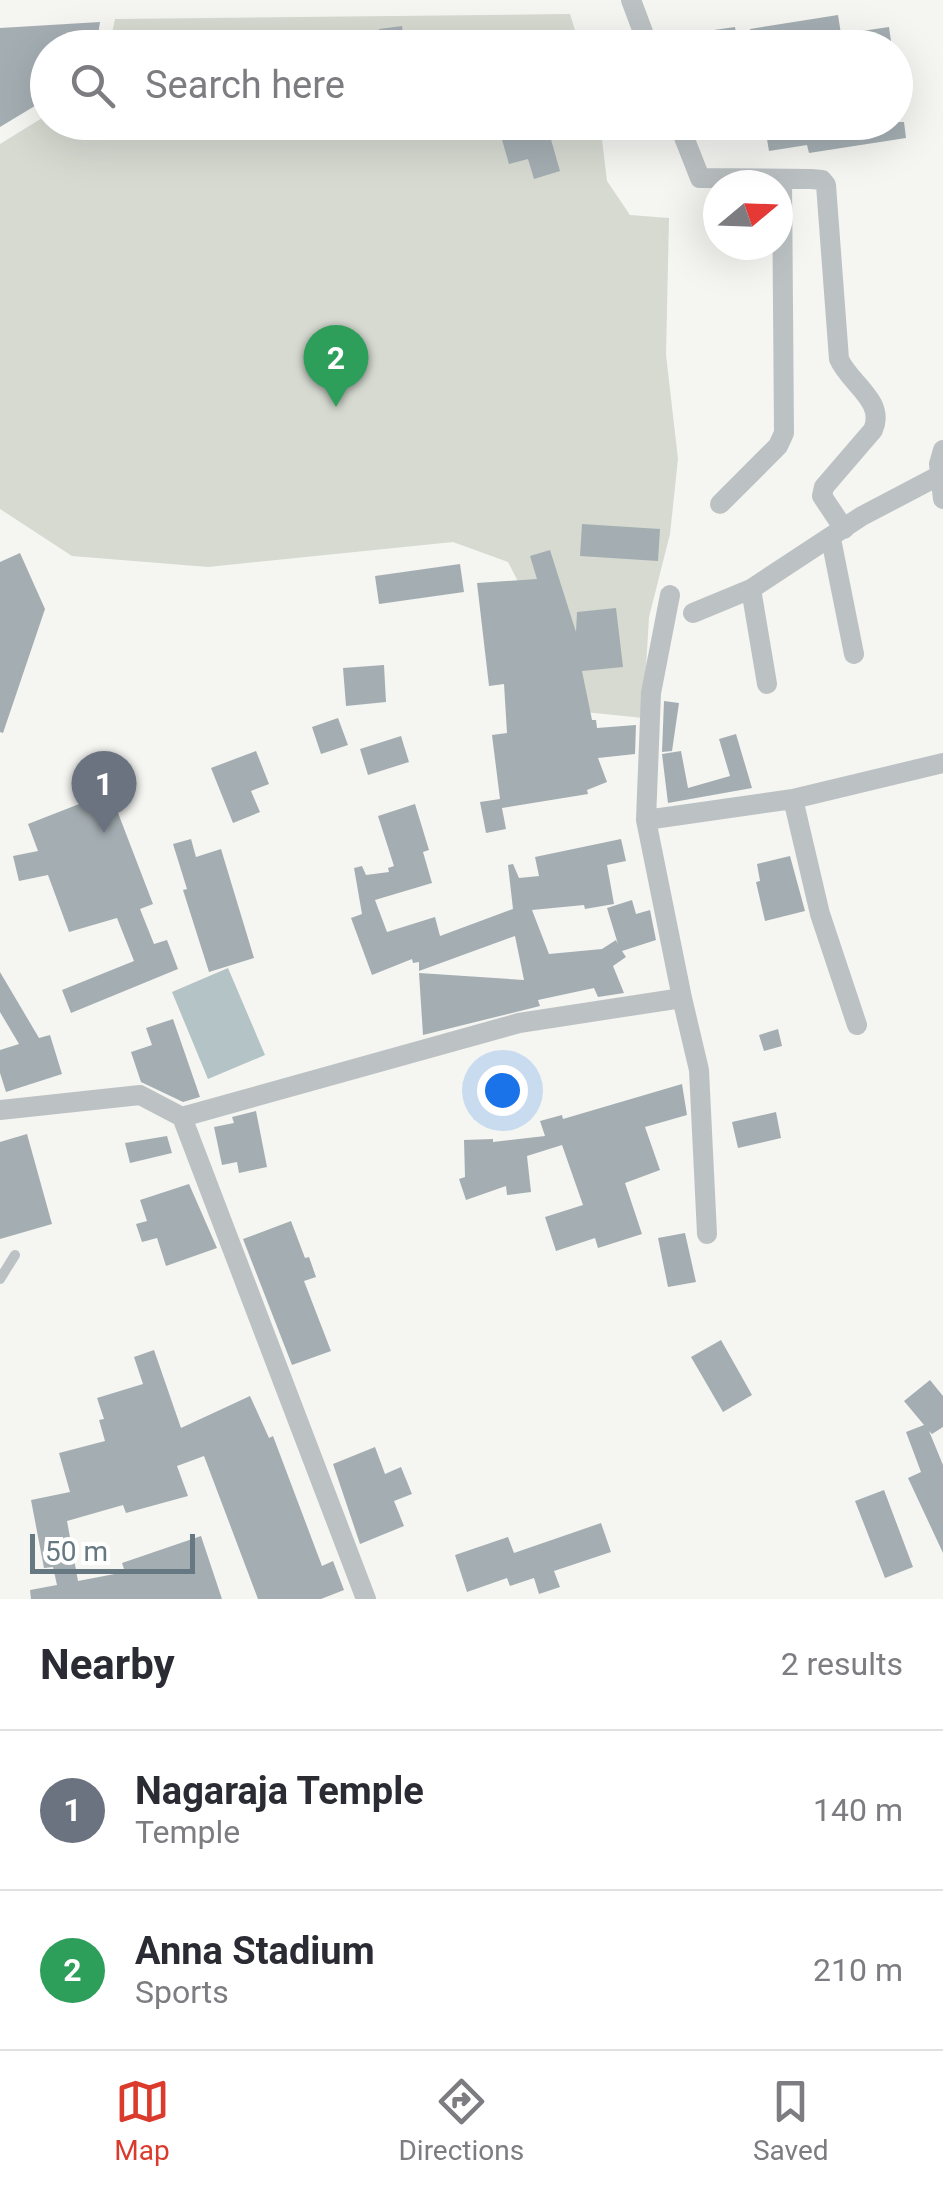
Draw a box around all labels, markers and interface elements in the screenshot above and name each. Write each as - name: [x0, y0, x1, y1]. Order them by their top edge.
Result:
- search box: [30, 30, 913, 140]
- icon: search: [65, 58, 120, 113]
- text: Search here: [145, 63, 345, 107]
- north arrow: [703, 170, 793, 260]
- pin: 2: [304, 324, 368, 407]
- pin: 1: [72, 750, 136, 833]
- your location: [477, 1065, 528, 1116]
- scale bar: [30, 1529, 195, 1574]
- text: 50 m: [45, 1535, 108, 1568]
- text: Nearby: [40, 1640, 175, 1689]
- text: 2 results: [781, 1645, 903, 1683]
- text: Nagaraja Temple: [135, 1769, 424, 1813]
- text: 1: [63, 1791, 82, 1829]
- text: 140 m: [813, 1791, 903, 1829]
- text: Temple: [135, 1813, 240, 1851]
- text: Anna Stadium: [135, 1929, 375, 1973]
- text: 2: [63, 1951, 82, 1989]
- text: 210 m: [813, 1951, 903, 1989]
- text: Sports: [135, 1973, 229, 2011]
- tab: Map: [114, 2074, 170, 2167]
- tab: Directions: [398, 2074, 524, 2167]
- tab: Saved: [753, 2074, 829, 2167]

